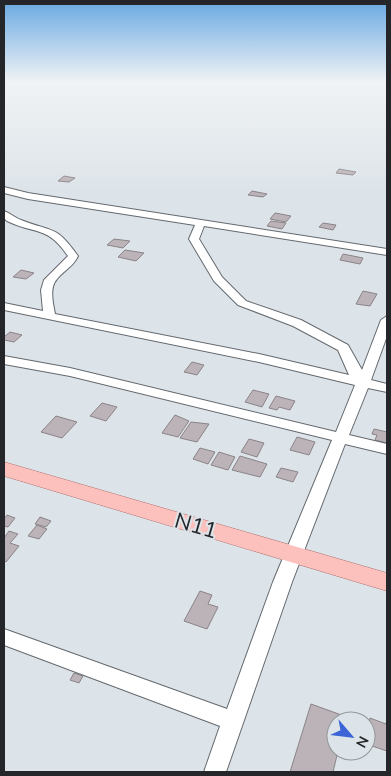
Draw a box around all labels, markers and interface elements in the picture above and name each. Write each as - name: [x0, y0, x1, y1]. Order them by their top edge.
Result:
- street label: N11: [172, 506, 220, 544]
- north arrow: [326, 711, 376, 761]
- text: N: [352, 733, 373, 751]

